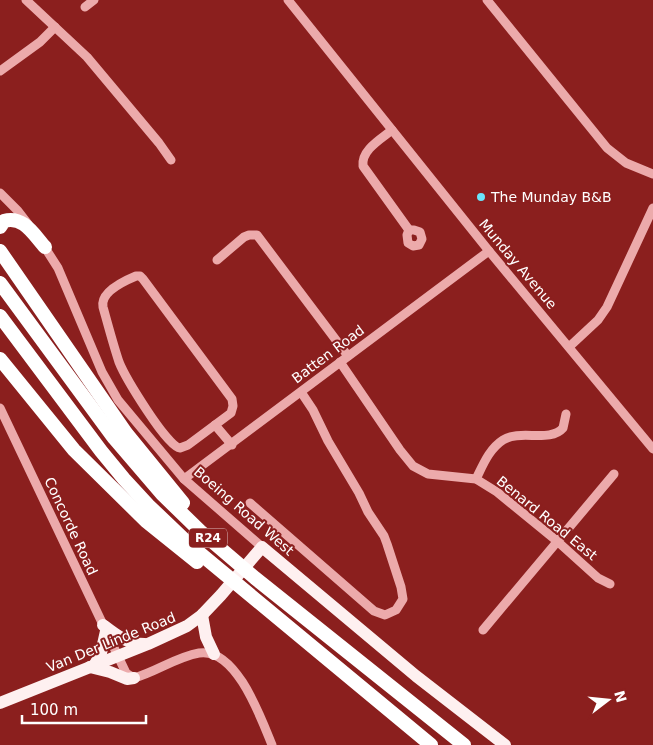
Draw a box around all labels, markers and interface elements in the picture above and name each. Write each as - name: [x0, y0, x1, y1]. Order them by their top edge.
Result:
- place label: The Munday B&B: [490, 189, 612, 205]
- marker: The Munday B&B: [475, 191, 487, 203]
- street label: Munday Avenue: [476, 216, 560, 312]
- street label: Batten Road: [289, 322, 367, 386]
- street label: Boeing Road West: [191, 463, 298, 559]
- street label: Benard Road East: [494, 473, 601, 564]
- street label: Concorde Road: [41, 475, 101, 577]
- road number: R24: [189, 528, 227, 548]
- street label: Van Der Linde Road: [44, 609, 178, 675]
- north arrow: [583, 675, 633, 725]
- text: N: [611, 689, 630, 704]
- scale bar: [22, 692, 146, 724]
- text: 100 m: [30, 701, 78, 719]

